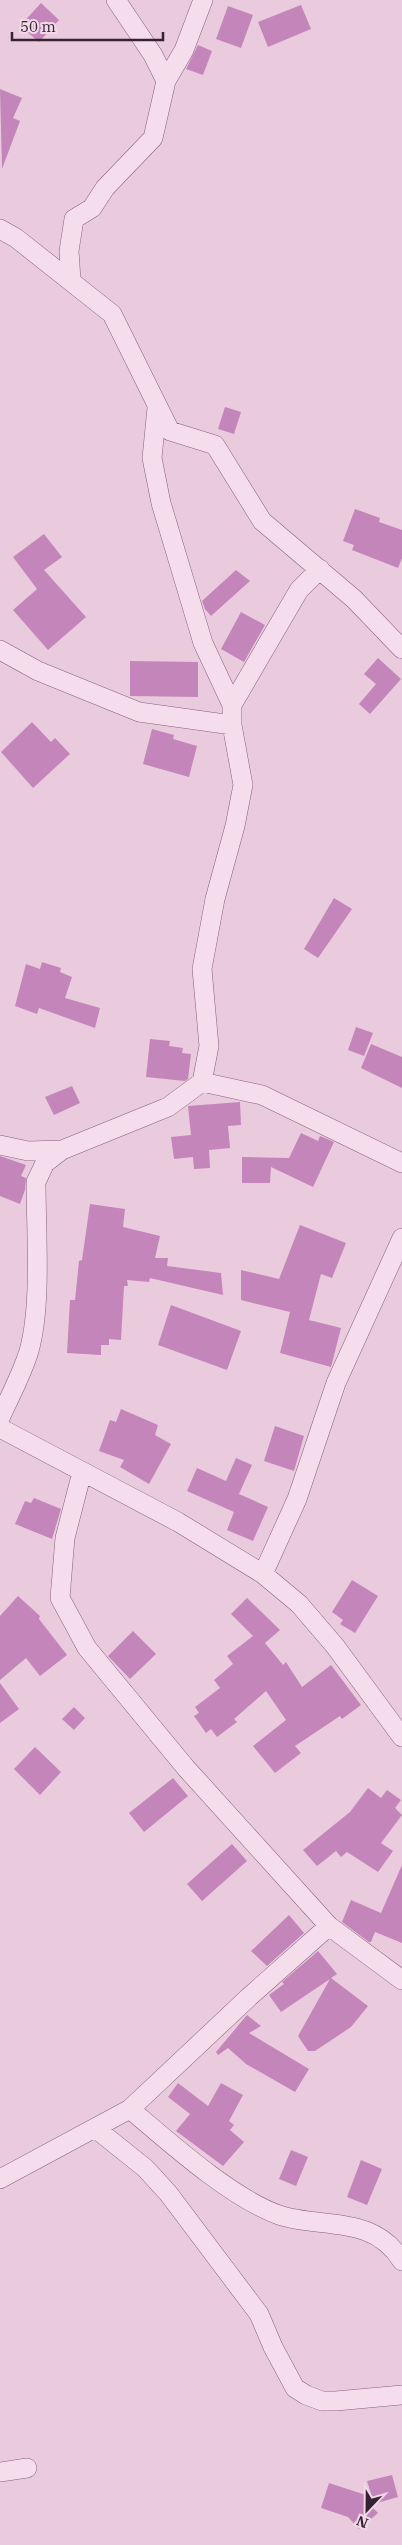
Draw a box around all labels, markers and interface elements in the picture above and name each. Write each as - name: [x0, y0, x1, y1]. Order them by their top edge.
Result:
- scale bar: [12, 10, 164, 42]
- text: 50 m: [20, 17, 56, 36]
- north arrow: [342, 2485, 392, 2535]
- text: N: [354, 2512, 371, 2532]

